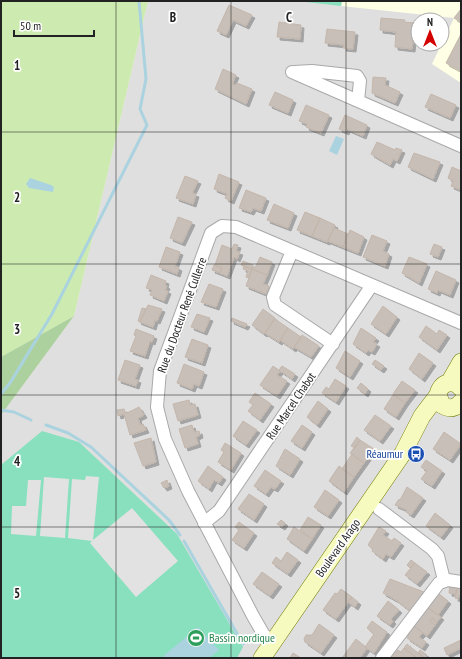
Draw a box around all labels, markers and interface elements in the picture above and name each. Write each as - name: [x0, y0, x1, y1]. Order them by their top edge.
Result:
- text: B: [170, 9, 176, 26]
- text: C: [286, 9, 292, 26]
- scale bar: [14, 12, 94, 38]
- north arrow: [410, 12, 450, 52]
- text: N: [427, 15, 433, 29]
- text: 50 m: [20, 18, 41, 33]
- text: 1: [14, 57, 20, 74]
- text: 2: [14, 189, 20, 206]
- street label: Rue du Docteur René Cullerre: [154, 255, 209, 375]
- text: 3: [14, 321, 20, 338]
- street label: Rue Marcel Chabot: [263, 369, 319, 442]
- bus stop icon: Réaumur: [406, 444, 426, 464]
- place label: Réaumur: [366, 446, 404, 461]
- text: 4: [14, 453, 21, 470]
- street label: Boulevard Arago: [312, 516, 363, 580]
- text: 5: [14, 585, 20, 602]
- sports icon: Bassin nordique: [186, 628, 206, 648]
- place label: Bassin nordique: [209, 630, 275, 645]

